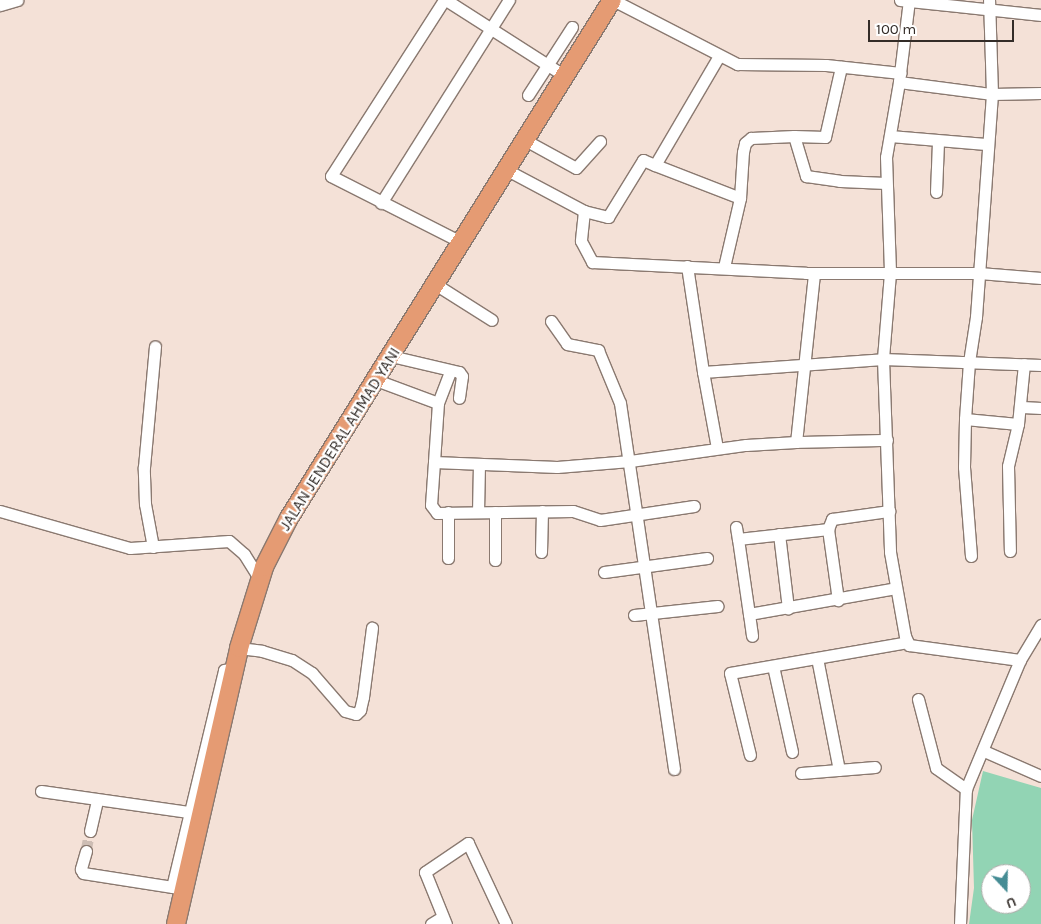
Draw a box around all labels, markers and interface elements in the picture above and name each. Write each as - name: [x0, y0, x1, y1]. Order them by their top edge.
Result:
- scale bar: [871, 10, 1017, 42]
- text: 100 m: [876, 20, 916, 38]
- street label: JALAN JENDERAL AHMAD YANI: [276, 344, 404, 534]
- north arrow: [981, 864, 1031, 914]
- text: U: [1004, 893, 1019, 912]

